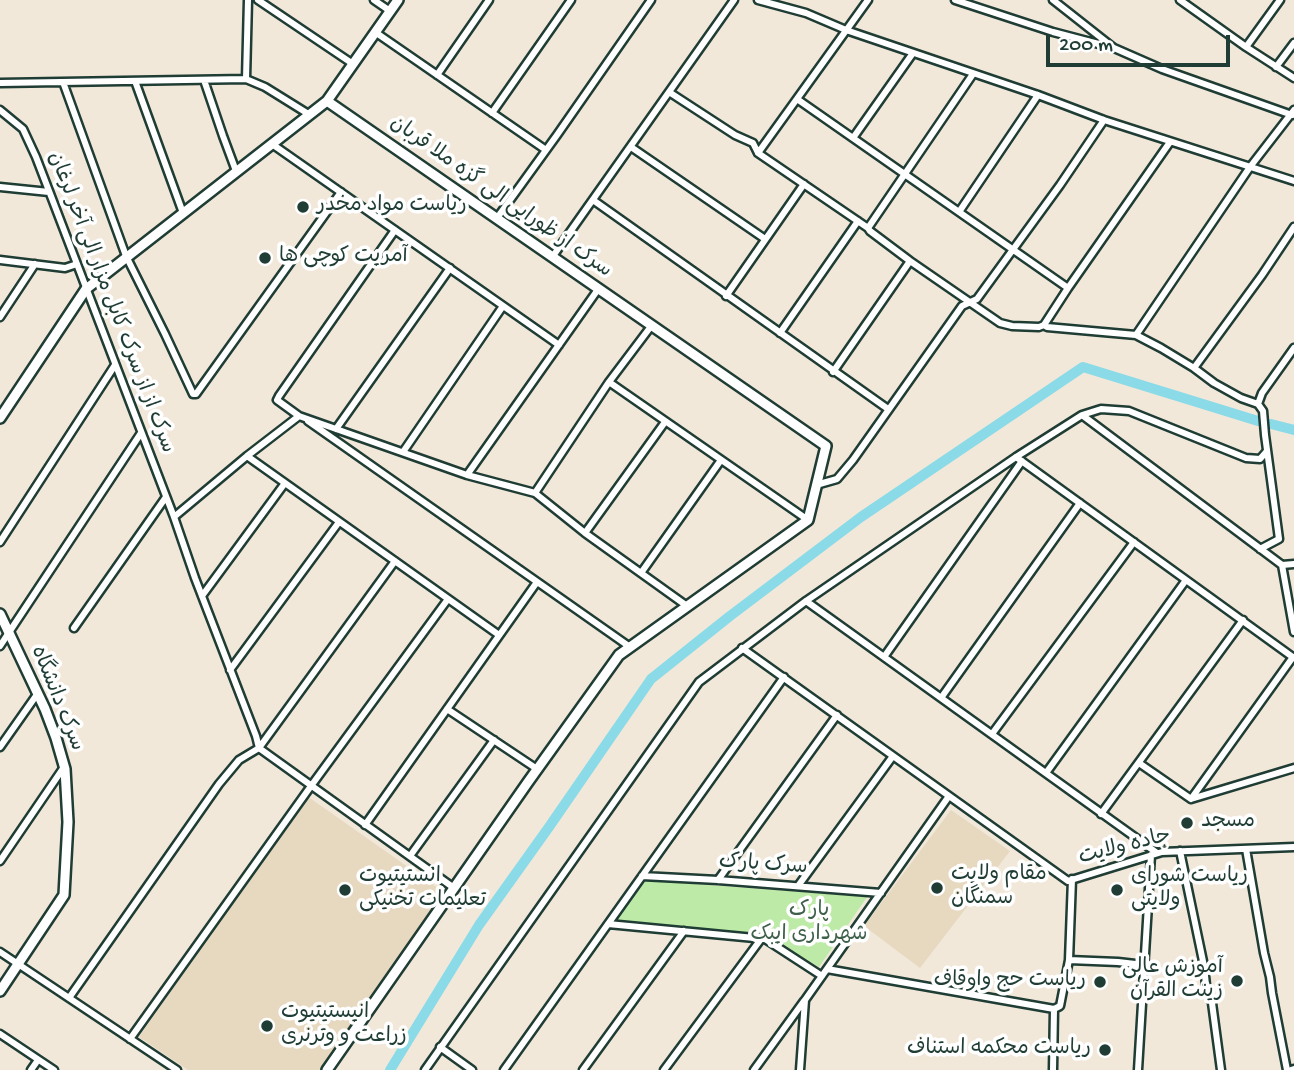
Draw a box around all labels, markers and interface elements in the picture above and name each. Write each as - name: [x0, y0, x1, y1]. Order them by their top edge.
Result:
- scale bar: [1049, 21, 1233, 65]
- text: 200 m: [1059, 34, 1113, 59]
- street label: سرک از ظورایی الی گزه ملا قربان: [384, 112, 616, 284]
- street label: سرک از از سرک کابل مزار الی آخر لرغان: [41, 149, 179, 457]
- place label: ریاست مواد مخدر: [317, 194, 467, 220]
- marker: ریاست مواد مخدر: [295, 199, 311, 215]
- place label: آمریت کوچی ها: [279, 245, 408, 271]
- marker: آمریت کوچی ها: [257, 250, 273, 266]
- street label: سرک دانشگاه: [24, 643, 88, 755]
- place label: مسجد: [1201, 810, 1255, 836]
- marker: مسجد: [1179, 815, 1195, 831]
- street label: جاده ولایت: [1076, 824, 1174, 872]
- street label: سرک پارک: [718, 850, 808, 882]
- place label: مقام ولایت سمنگان: [951, 863, 1047, 913]
- place label: انستیتیوت تعلیمات تخنیکی: [359, 865, 486, 915]
- place label: ریاست شورای ولایتی: [1131, 865, 1248, 915]
- marker: مقام ولایت سمنگان: [929, 880, 945, 896]
- marker: انستیتیوت تعلیمات تخنیکی: [337, 882, 353, 898]
- marker: ریاست شورای ولایتی: [1109, 882, 1125, 898]
- park label: پارک شهرداری ایبک: [750, 899, 868, 949]
- place label: آموزش عالی زینت القرآن: [1122, 956, 1223, 1006]
- place label: ریاست حج واوقاف: [934, 969, 1086, 995]
- marker: آموزش عالی زینت القرآن: [1229, 973, 1245, 989]
- marker: ریاست حج واوقاف: [1092, 974, 1108, 990]
- place label: انیستیتیوت زراعت و وترنری: [281, 1001, 407, 1051]
- marker: انیستیتیوت زراعت و وترنری: [259, 1018, 275, 1034]
- place label: ریاست محکمه استناف: [907, 1037, 1091, 1063]
- marker: ریاست محکمه استناف: [1097, 1042, 1113, 1058]

